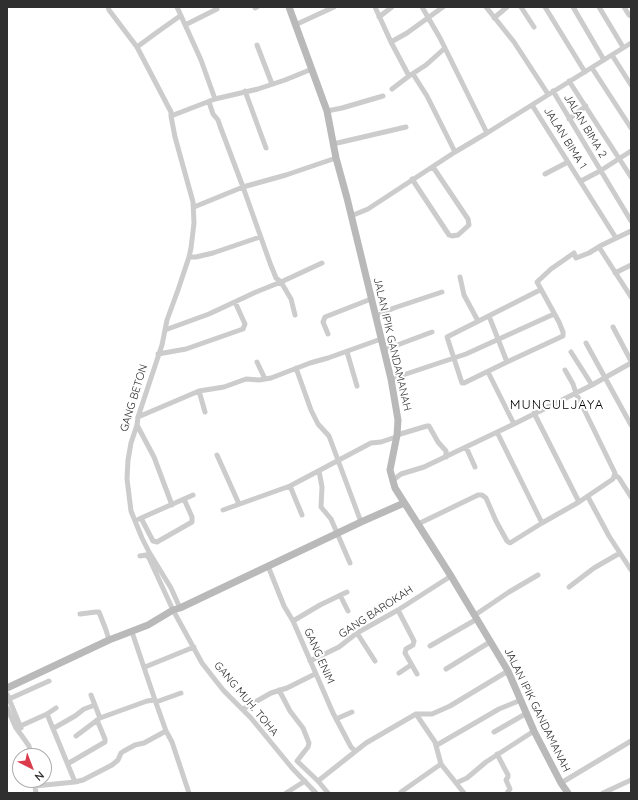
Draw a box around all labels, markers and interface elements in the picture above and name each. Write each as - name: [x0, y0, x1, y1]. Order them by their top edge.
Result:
- street label: JALAN BIMA 2: [561, 92, 609, 160]
- street label: JALAN BIMA 1: [541, 105, 589, 171]
- street label: JALAN IPIK GANDAMANAH: [370, 276, 414, 412]
- street label: GANG BETON: [118, 363, 150, 433]
- district label: MUNCULJAYA: [510, 397, 604, 413]
- street label: GANG BAROKAH: [336, 583, 416, 641]
- street label: GANG ENIM: [301, 626, 337, 686]
- street label: JALAN IPIK GANDAMANAH: [501, 646, 573, 774]
- street label: GANG MUH. TOHA: [211, 659, 281, 739]
- north arrow: [12, 748, 52, 788]
- text: N: [32, 768, 47, 784]

